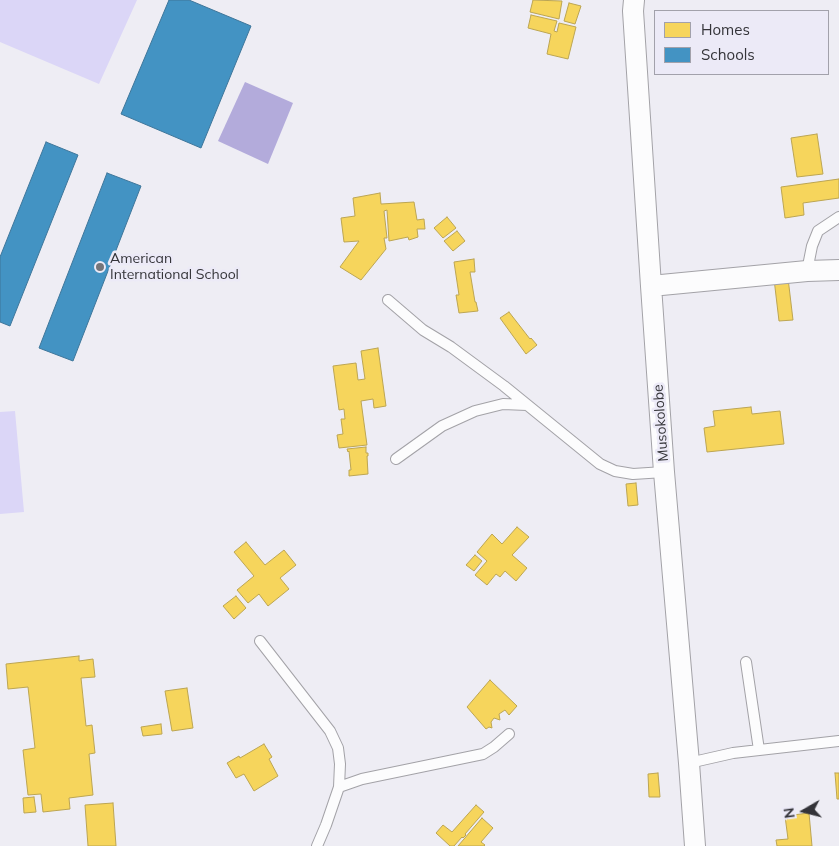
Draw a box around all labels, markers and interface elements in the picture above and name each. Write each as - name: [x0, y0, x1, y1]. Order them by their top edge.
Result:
- legend: [654, 10, 829, 75]
- text: Homes: [701, 20, 750, 39]
- text: Schools: [701, 45, 755, 64]
- place label: American International School: [110, 251, 239, 284]
- marker: American International School: [94, 261, 106, 273]
- street label: Musokolobe: [650, 384, 672, 462]
- north arrow: [779, 786, 829, 836]
- text: N: [779, 807, 799, 820]

